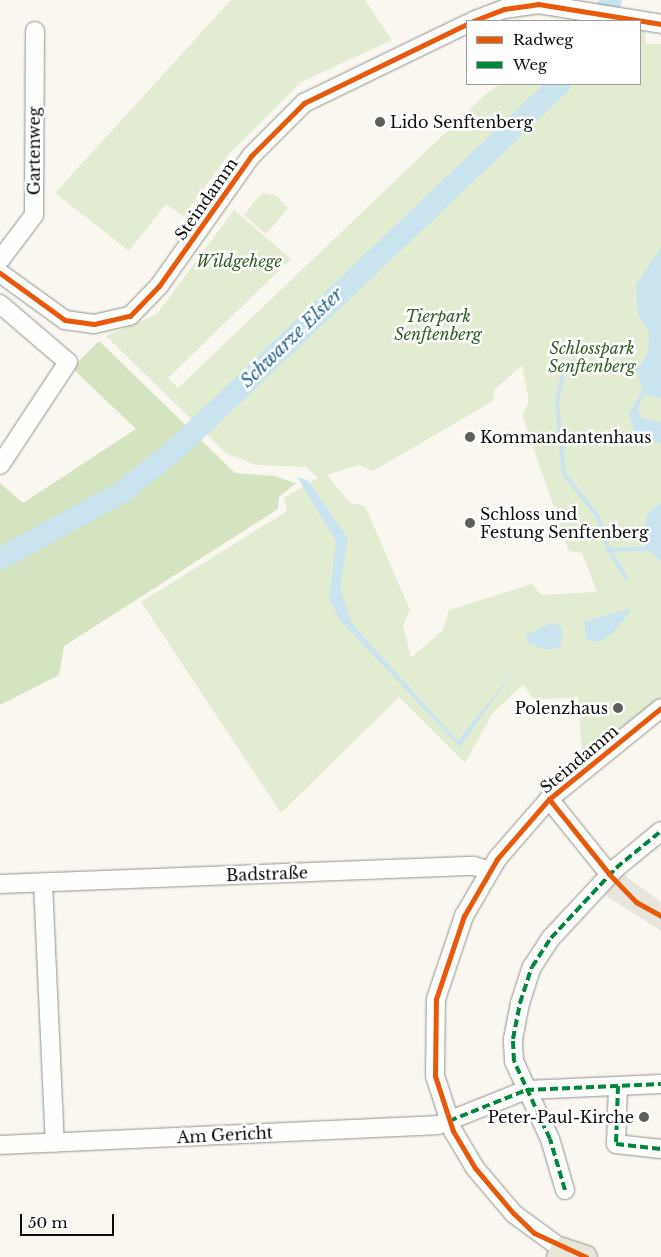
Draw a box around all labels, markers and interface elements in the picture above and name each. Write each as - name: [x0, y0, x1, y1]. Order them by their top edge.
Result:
- legend: [466, 20, 641, 85]
- text: Radweg: [513, 30, 573, 49]
- text: Weg: [513, 55, 547, 74]
- street label: Gartenweg: [24, 107, 44, 195]
- place label: Lido Senftenberg: [390, 112, 533, 132]
- marker: Lido Senftenberg: [374, 116, 386, 128]
- street label: Steindamm: [171, 154, 241, 244]
- park label: Wildgehege: [196, 251, 282, 271]
- water label: Schwarze Elster: [236, 284, 348, 392]
- park label: Tierpark Senftenberg: [394, 306, 482, 344]
- park label: Schlosspark Senftenberg: [548, 338, 636, 376]
- place label: Kommandantenhaus: [480, 427, 651, 447]
- marker: Kommandantenhaus: [464, 431, 476, 443]
- place label: Schloss und Festung Senftenberg: [480, 504, 649, 542]
- marker: Schloss und Festung Senftenberg: [464, 517, 476, 529]
- place label: Polenzhaus: [515, 698, 608, 718]
- marker: Polenzhaus: [612, 702, 624, 714]
- street label: Steindamm: [536, 721, 622, 797]
- street label: Badstraße: [226, 863, 308, 885]
- place label: Peter-Paul-Kirche: [488, 1107, 634, 1127]
- marker: Peter-Paul-Kirche: [638, 1111, 650, 1123]
- street label: Am Gericht: [177, 1123, 273, 1147]
- scale bar: [22, 1204, 116, 1236]
- text: 50 m: [28, 1213, 68, 1232]

